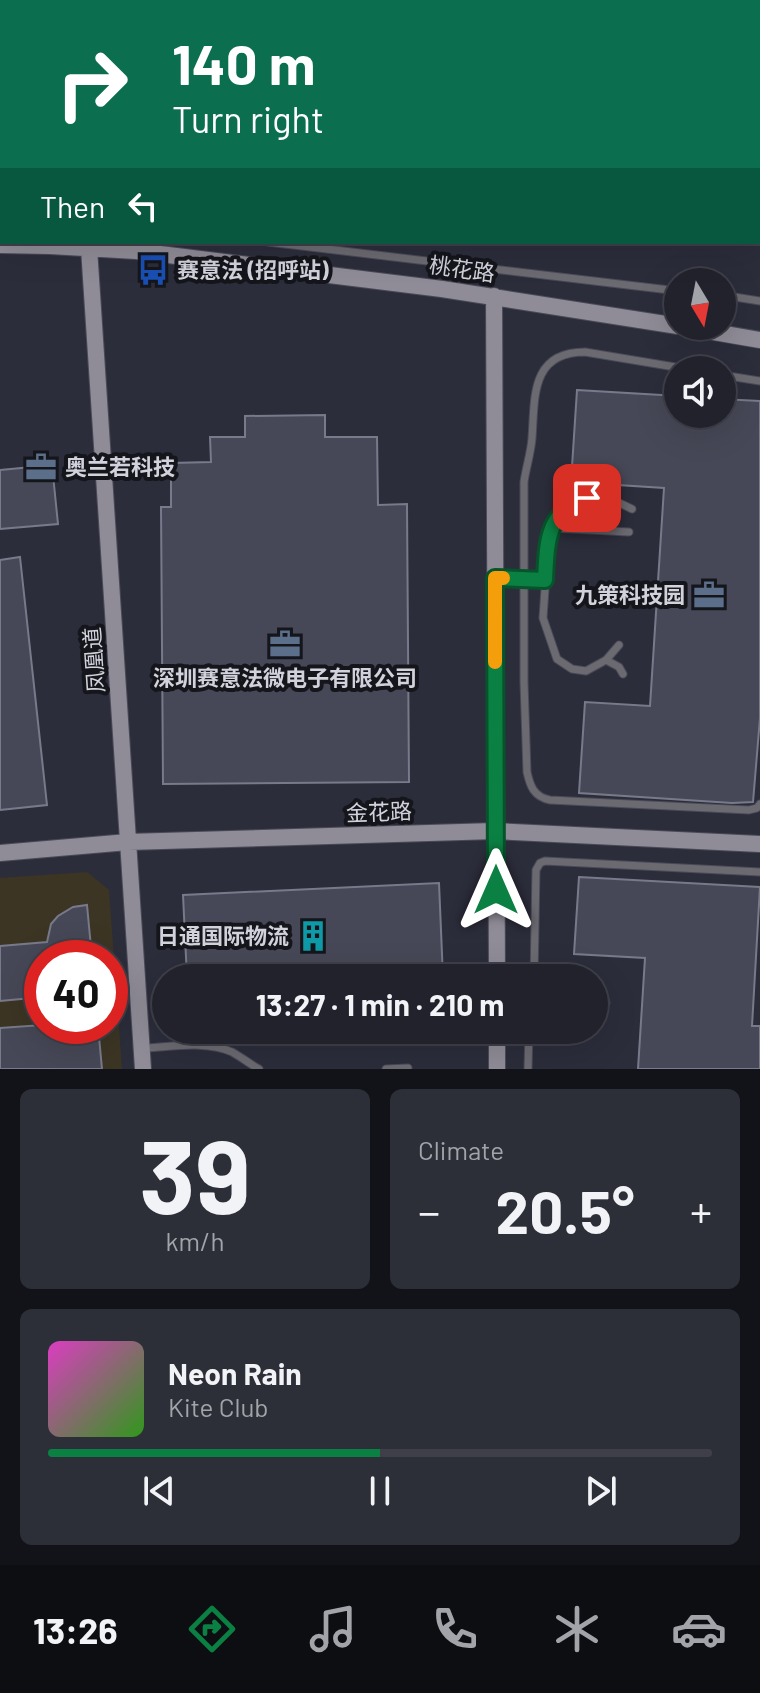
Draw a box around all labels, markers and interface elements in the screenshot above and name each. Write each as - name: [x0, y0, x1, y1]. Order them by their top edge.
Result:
- text: 140 m: [172, 29, 316, 96]
- icon: right: [40, 32, 144, 136]
- text: Turn right: [172, 97, 324, 140]
- icon: left: [121, 184, 165, 228]
- text: Then: [40, 188, 105, 224]
- street label: 桃花路: [428, 251, 497, 285]
- bus stop icon: 赛意法 (招呼站): [136, 253, 170, 287]
- place label: 赛意法 (招呼站): [177, 256, 329, 282]
- north arrow: [664, 268, 736, 340]
- map controls: [664, 268, 736, 428]
- button: sound: [664, 356, 736, 428]
- office icon: 奥兰若科技: [24, 450, 58, 484]
- place label: 奥兰若科技: [65, 453, 175, 479]
- pin: [553, 464, 621, 532]
- icon: arrive: [565, 476, 609, 520]
- office icon: 九策科技园: [692, 578, 726, 612]
- place label: 九策科技园: [575, 581, 685, 607]
- street label: 凤凰道: [78, 626, 108, 694]
- office icon: 深圳赛意法微电子有限公司: [268, 627, 302, 661]
- place label: 深圳赛意法微电子有限公司: [153, 664, 417, 690]
- street label: 金花路: [346, 797, 412, 825]
- position arrow: [454, 848, 538, 932]
- building icon: 日通国际物流: [296, 919, 330, 953]
- place label: 日通国际物流: [157, 922, 289, 948]
- speed limit sign: 40: [24, 940, 128, 1044]
- text: 13:27 · 1 min · 210 m: [256, 986, 504, 1022]
- text: 39: [139, 1110, 251, 1235]
- text: Climate: [418, 1134, 504, 1165]
- text: 20.5°: [496, 1174, 634, 1246]
- text: −: [418, 1184, 440, 1237]
- text: +: [690, 1184, 712, 1237]
- text: km/h: [166, 1225, 224, 1256]
- text: Neon Rain: [168, 1355, 302, 1391]
- text: Kite Club: [168, 1391, 269, 1422]
- icon: previous: [137, 1469, 181, 1513]
- icon: pause: [358, 1469, 402, 1513]
- icon: next: [579, 1469, 623, 1513]
- icon: directions: [184, 1601, 240, 1657]
- icon: music: [305, 1601, 361, 1657]
- icon: phone: [427, 1601, 483, 1657]
- icon: climate: [549, 1601, 605, 1657]
- icon: car: [671, 1601, 727, 1657]
- text: 13:26: [33, 1608, 118, 1651]

